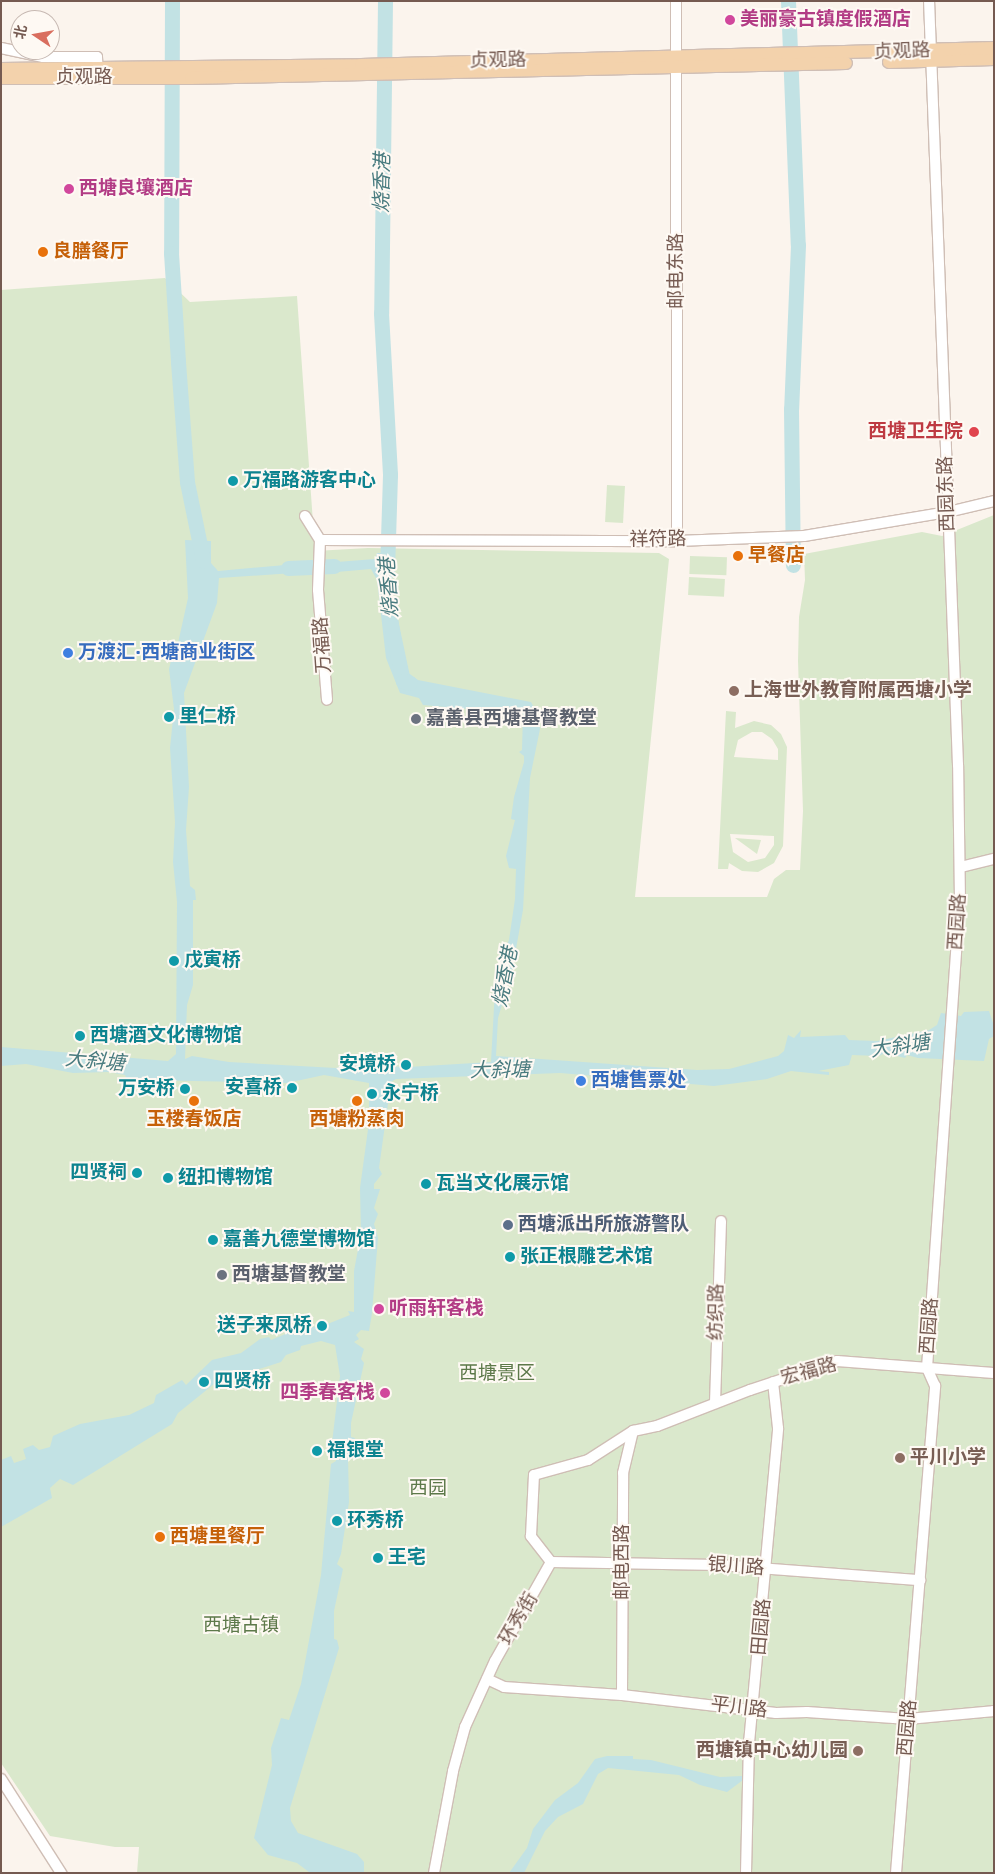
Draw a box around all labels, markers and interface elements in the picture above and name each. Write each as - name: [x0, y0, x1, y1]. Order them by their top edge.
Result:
- place label: 美丽豪古镇度假酒店: [740, 9, 911, 31]
- north arrow: [10, 10, 60, 60]
- marker: 美丽豪古镇度假酒店: [724, 14, 736, 26]
- text: 北: [11, 23, 31, 41]
- street label: 贞观路: [873, 40, 931, 64]
- street label: 贞观路: [469, 49, 527, 73]
- street label: 贞观路: [56, 67, 112, 89]
- water label: 烧香港: [369, 153, 395, 213]
- place label: 西塘良壤酒店: [79, 178, 193, 200]
- marker: 西塘良壤酒店: [63, 183, 75, 195]
- street label: 邮电东路: [666, 233, 688, 309]
- place label: 良膳餐厅: [53, 241, 129, 263]
- marker: 良膳餐厅: [37, 246, 49, 258]
- place label: 西塘卫生院: [868, 421, 963, 443]
- marker: 西塘卫生院: [967, 425, 981, 439]
- street label: 西园东路: [934, 456, 960, 532]
- place label: 万福路游客中心: [243, 470, 376, 492]
- marker: 万福路游客中心: [227, 475, 239, 487]
- street label: 祥符路: [629, 528, 687, 552]
- place label: 早餐店: [748, 545, 805, 567]
- marker: 早餐店: [732, 550, 744, 562]
- water label: 烧香港: [375, 557, 403, 619]
- street label: 万福路: [310, 616, 336, 674]
- place label: 万渡汇·西塘商业街区: [78, 642, 255, 664]
- marker: 万渡汇·西塘商业街区: [62, 647, 74, 659]
- place label: 上海世外教育附属西塘小学: [744, 680, 972, 702]
- marker: 上海世外教育附属西塘小学: [728, 685, 740, 697]
- place label: 里仁桥: [179, 706, 236, 728]
- place label: 嘉善县西塘基督教堂: [426, 708, 597, 730]
- marker: 里仁桥: [163, 711, 175, 723]
- marker: 嘉善县西塘基督教堂: [410, 713, 422, 725]
- street label: 西园路: [945, 893, 971, 951]
- water label: 烧香港: [487, 945, 523, 1009]
- place label: 戊寅桥: [184, 950, 241, 972]
- marker: 戊寅桥: [168, 955, 180, 967]
- place label: 西塘酒文化博物馆: [90, 1025, 242, 1047]
- marker: 西塘酒文化博物馆: [74, 1030, 86, 1042]
- water label: 大斜塘: [869, 1030, 931, 1062]
- water label: 大斜塘: [64, 1046, 126, 1076]
- place label: 安境桥: [339, 1054, 396, 1076]
- water label: 大斜塘: [470, 1057, 530, 1083]
- marker: 安境桥: [400, 1059, 412, 1071]
- place label: 西塘售票处: [591, 1070, 686, 1092]
- marker: 西塘售票处: [575, 1075, 587, 1087]
- place label: 安喜桥: [225, 1077, 282, 1099]
- place label: 万安桥: [118, 1078, 175, 1100]
- marker: 安喜桥: [286, 1082, 298, 1094]
- marker: 万安桥: [179, 1083, 191, 1095]
- place label: 永宁桥: [382, 1083, 439, 1105]
- marker: 永宁桥: [366, 1088, 378, 1100]
- marker: 玉楼春饭店: [188, 1095, 200, 1107]
- marker: 西塘粉蒸肉: [351, 1095, 363, 1107]
- place label: 玉楼春饭店: [147, 1109, 241, 1131]
- place label: 西塘粉蒸肉: [310, 1109, 404, 1131]
- place label: 四贤祠: [70, 1162, 127, 1184]
- marker: 四贤祠: [131, 1167, 143, 1179]
- place label: 纽扣博物馆: [178, 1167, 273, 1189]
- marker: 纽扣博物馆: [162, 1172, 174, 1184]
- place label: 瓦当文化展示馆: [436, 1173, 569, 1195]
- marker: 瓦当文化展示馆: [420, 1178, 432, 1190]
- place label: 西塘派出所旅游警队: [518, 1214, 689, 1236]
- marker: 西塘派出所旅游警队: [502, 1219, 514, 1231]
- place label: 嘉善九德堂博物馆: [223, 1229, 375, 1251]
- marker: 嘉善九德堂博物馆: [207, 1234, 219, 1246]
- place label: 张正根雕艺术馆: [520, 1246, 653, 1268]
- marker: 张正根雕艺术馆: [504, 1251, 516, 1263]
- place label: 西塘基督教堂: [232, 1264, 346, 1286]
- marker: 西塘基督教堂: [216, 1269, 228, 1281]
- street label: 纺织路: [705, 1283, 729, 1341]
- street label: 西园路: [917, 1297, 943, 1355]
- place label: 听雨轩客栈: [389, 1298, 484, 1320]
- marker: 听雨轩客栈: [373, 1303, 385, 1315]
- place label: 送子来凤桥: [217, 1315, 312, 1337]
- marker: 送子来凤桥: [316, 1320, 328, 1332]
- street label: 宏福路: [779, 1354, 839, 1390]
- park label: 西塘景区: [459, 1363, 535, 1385]
- place label: 四贤桥: [214, 1371, 271, 1393]
- marker: 四贤桥: [198, 1376, 210, 1388]
- place label: 四季春客栈: [280, 1382, 375, 1404]
- marker: 四季春客栈: [379, 1387, 391, 1399]
- place label: 福银堂: [327, 1440, 384, 1462]
- marker: 福银堂: [311, 1445, 323, 1457]
- place label: 平川小学: [910, 1447, 986, 1469]
- marker: 平川小学: [894, 1452, 906, 1464]
- park label: 西园: [409, 1478, 447, 1500]
- place label: 环秀桥: [347, 1510, 404, 1532]
- marker: 环秀桥: [331, 1515, 343, 1527]
- street label: 邮电西路: [612, 1524, 634, 1600]
- place label: 西塘里餐厅: [170, 1526, 265, 1548]
- marker: 西塘里餐厅: [154, 1531, 166, 1543]
- place label: 王宅: [388, 1547, 426, 1569]
- marker: 王宅: [372, 1552, 384, 1564]
- street label: 银川路: [707, 1554, 765, 1580]
- street label: 环秀街: [495, 1589, 543, 1649]
- street label: 田园路: [748, 1598, 776, 1656]
- park label: 西塘古镇: [203, 1615, 279, 1637]
- street label: 平川路: [709, 1693, 769, 1723]
- street label: 西园路: [894, 1699, 922, 1757]
- place label: 西塘镇中心幼儿园: [696, 1740, 848, 1762]
- marker: 西塘镇中心幼儿园: [852, 1745, 864, 1757]

